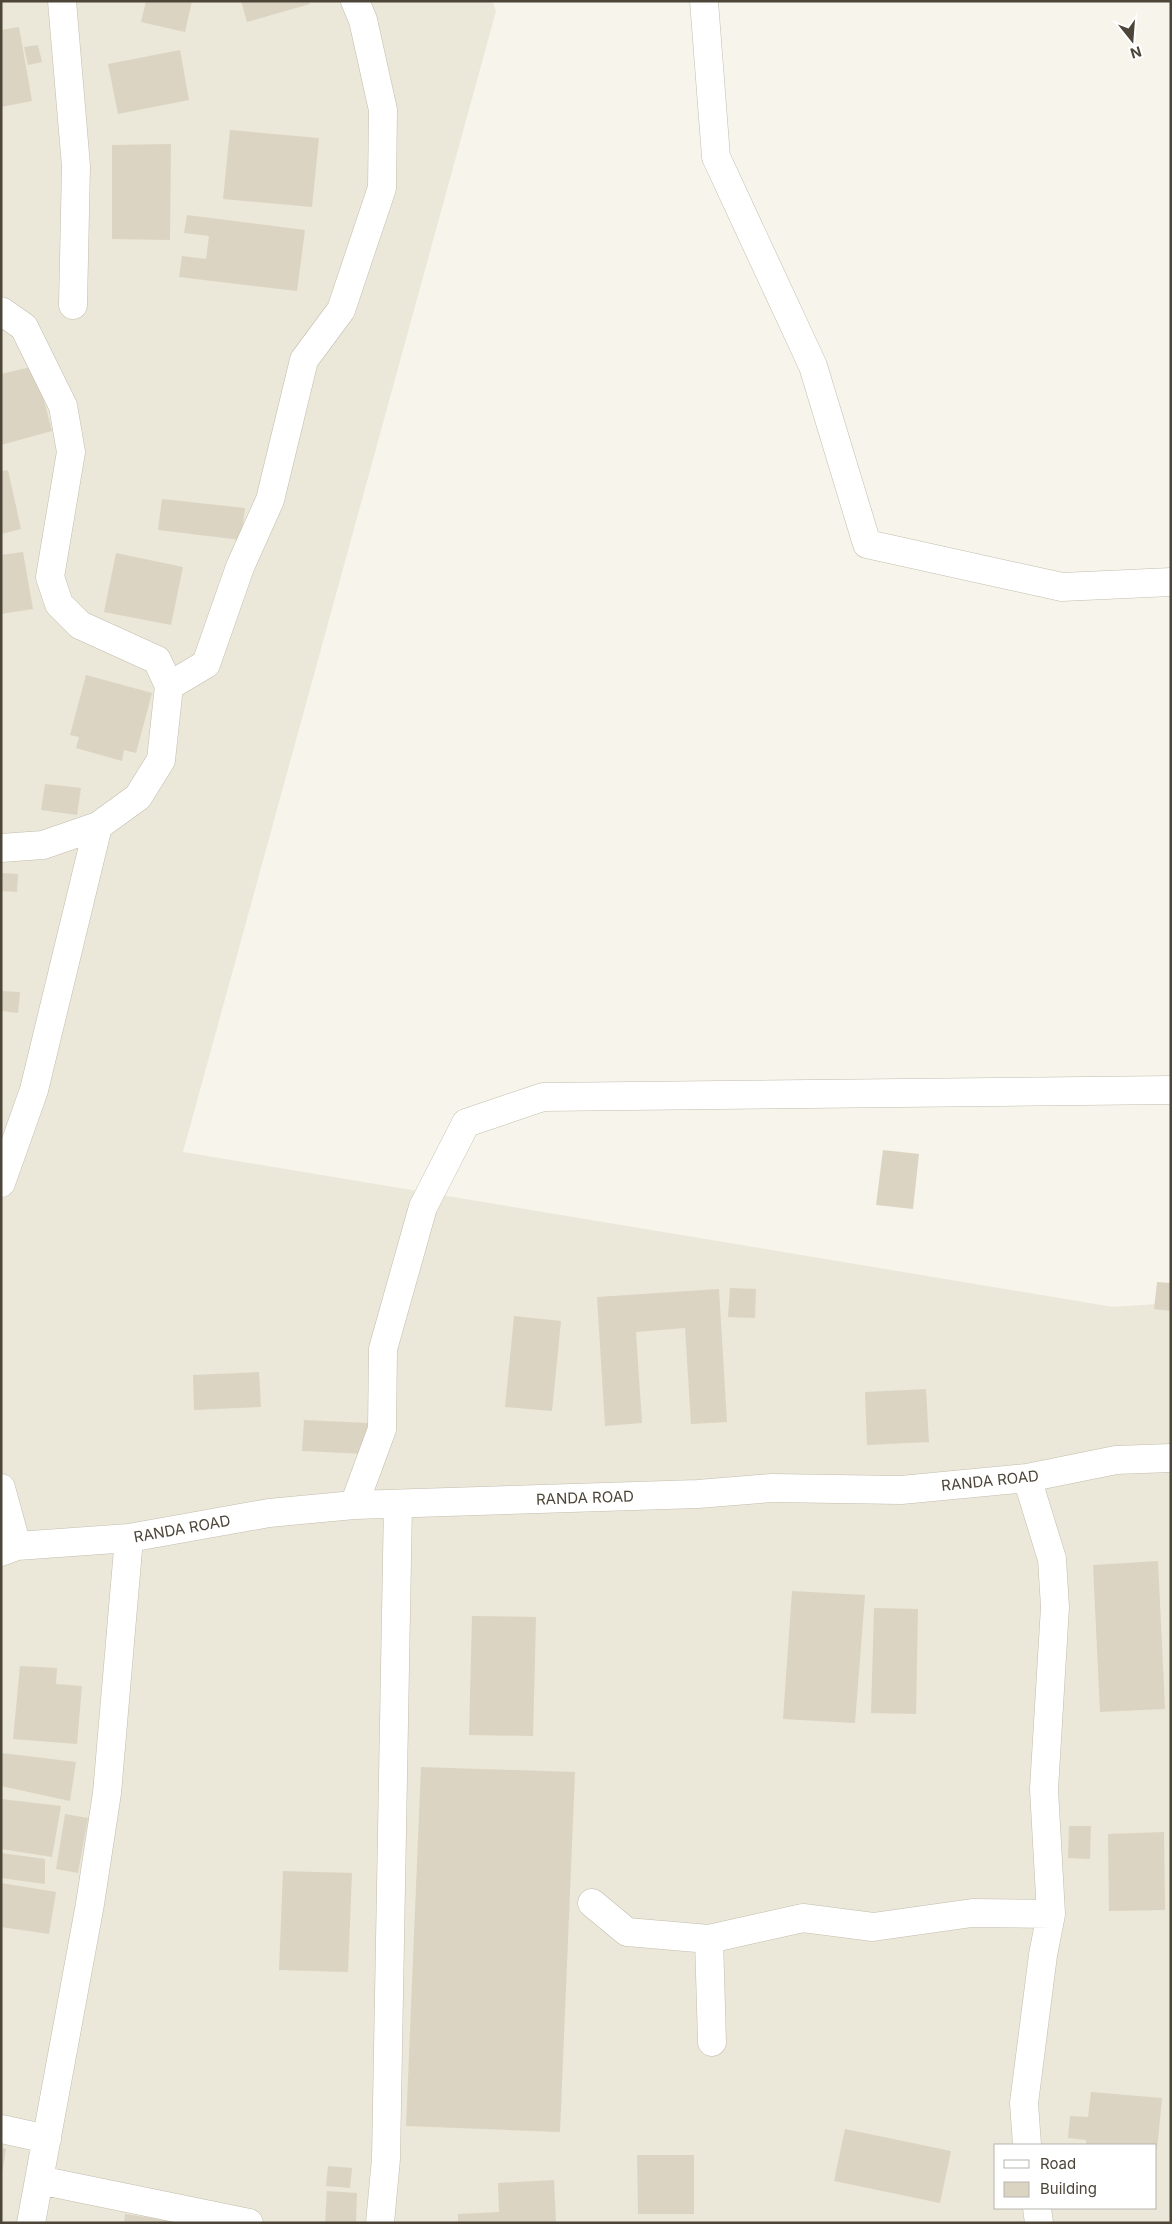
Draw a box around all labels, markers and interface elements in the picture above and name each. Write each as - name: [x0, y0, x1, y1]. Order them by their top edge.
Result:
- north arrow: [1107, 15, 1157, 65]
- text: N: [1128, 43, 1144, 63]
- street label: RANDA ROAD: [940, 1466, 1040, 1495]
- street label: RANDA ROAD: [536, 1486, 634, 1509]
- street label: RANDA ROAD: [132, 1511, 232, 1546]
- legend: [994, 2144, 1157, 2209]
- text: Road: [1040, 2154, 1076, 2173]
- text: Building: [1040, 2179, 1097, 2198]

